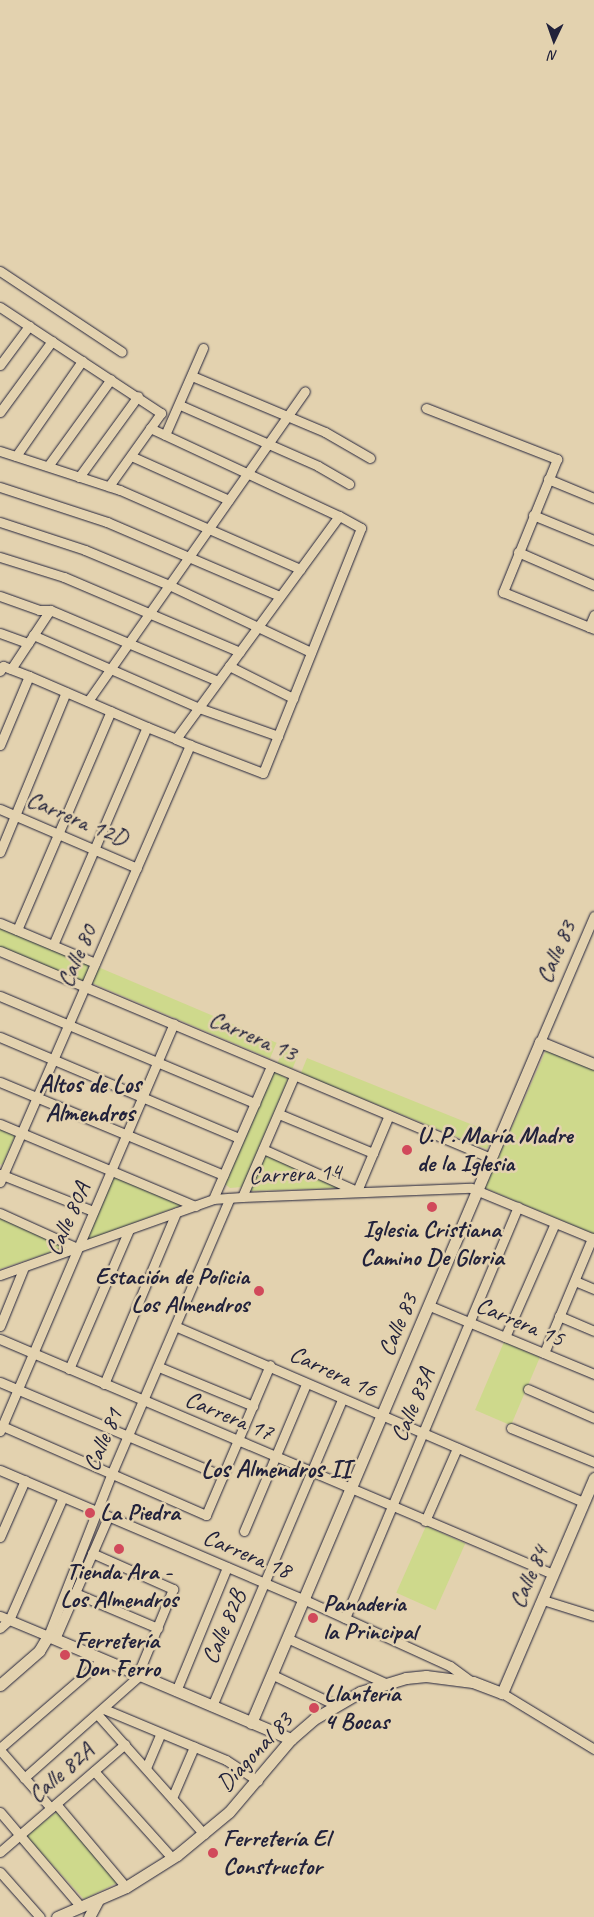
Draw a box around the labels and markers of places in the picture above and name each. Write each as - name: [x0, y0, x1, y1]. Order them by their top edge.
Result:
- place label: U. P. María Madre de la Iglesia: [417, 1122, 573, 1178]
- marker: U. P. María Madre de la Iglesia: [401, 1144, 413, 1156]
- marker: Iglesia Cristiana Camino De Gloria: [426, 1201, 438, 1213]
- place label: Iglesia Cristiana Camino De Gloria: [361, 1216, 503, 1272]
- place label: Estación de Policia Los Almendros: [94, 1263, 249, 1319]
- marker: Estación de Policia Los Almendros: [253, 1285, 265, 1297]
- place label: La Piedra: [100, 1499, 179, 1527]
- marker: La Piedra: [84, 1507, 96, 1519]
- marker: Tienda Ara - Los Almendros: [113, 1543, 125, 1555]
- place label: Tienda Ara - Los Almendros: [60, 1558, 178, 1614]
- place label: Panaderia la Principal: [323, 1590, 417, 1646]
- marker: Panaderia la Principal: [307, 1612, 319, 1624]
- place label: Ferretería Don Ferro: [75, 1627, 160, 1683]
- marker: Ferretería Don Ferro: [59, 1649, 71, 1661]
- place label: Llantería 4 Bocas: [324, 1680, 400, 1736]
- marker: Llantería 4 Bocas: [308, 1702, 320, 1714]
- place label: Ferretería El Constructor: [223, 1825, 330, 1881]
- marker: Ferretería El Constructor: [207, 1847, 219, 1859]

